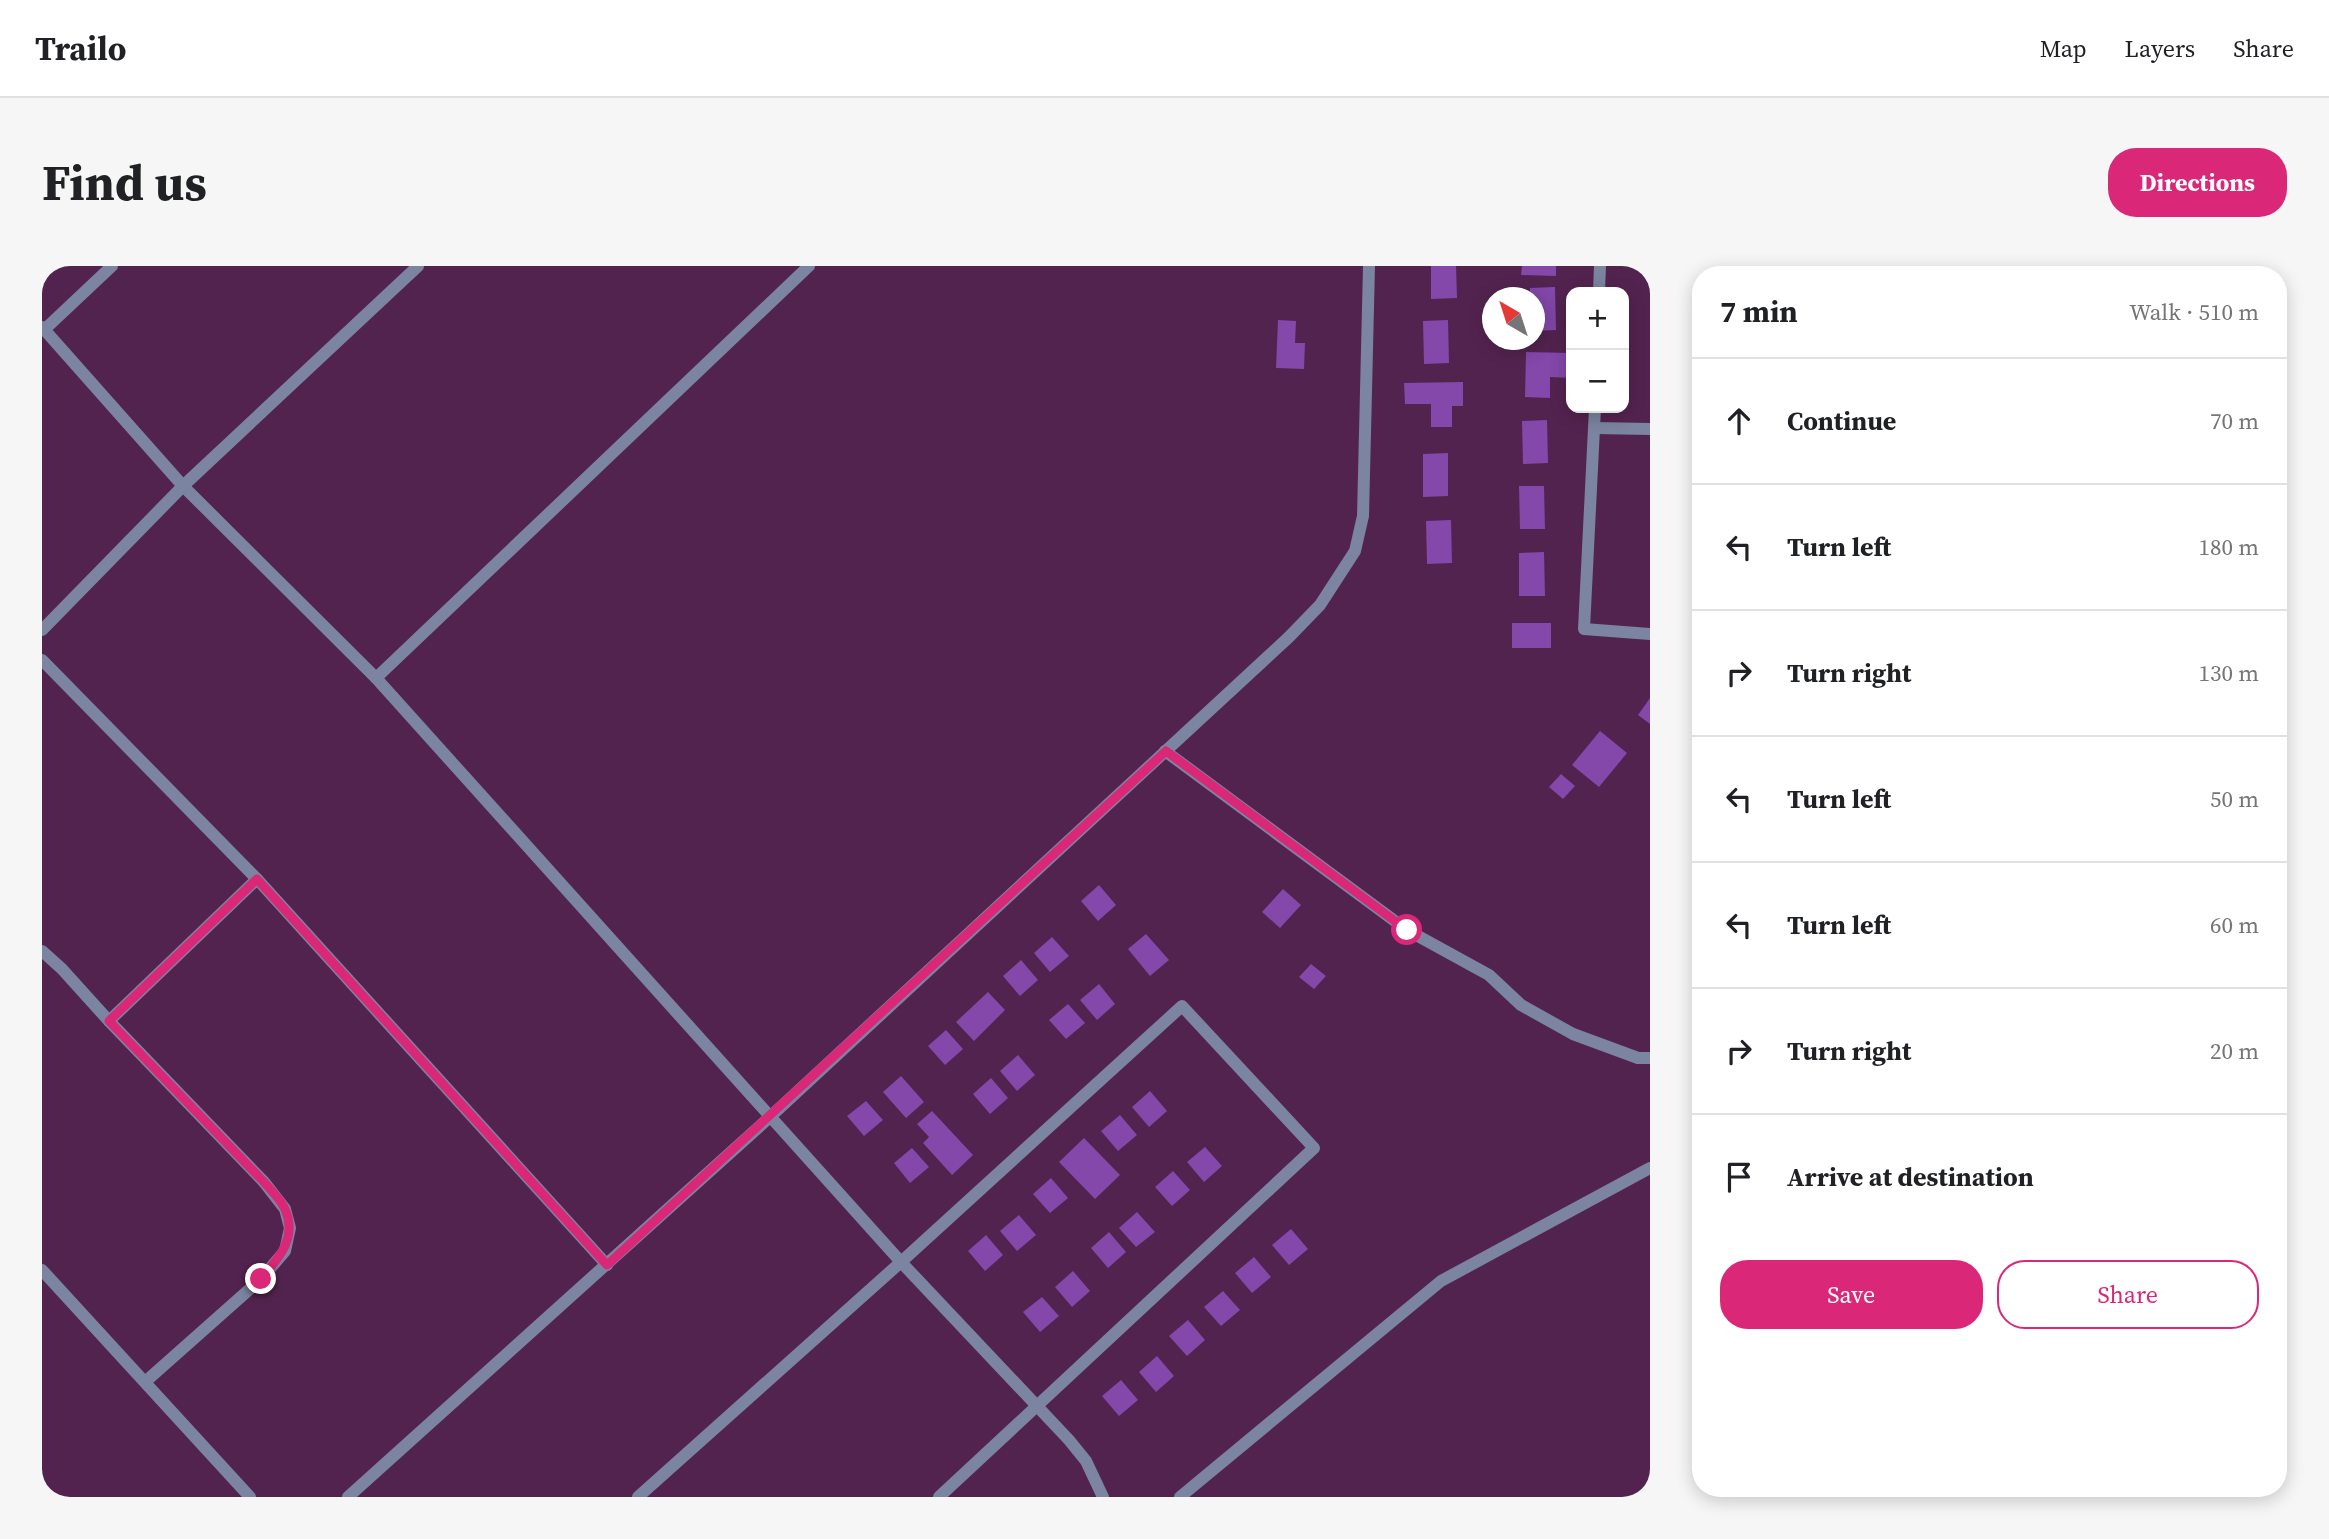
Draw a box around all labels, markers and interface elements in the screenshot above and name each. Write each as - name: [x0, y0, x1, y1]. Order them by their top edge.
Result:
- text: Trailo: [35, 26, 127, 71]
- text: Map: [2040, 32, 2087, 65]
- text: Layers: [2125, 32, 2195, 65]
- text: Share: [2233, 32, 2294, 65]
- button: Directions: [2108, 148, 2287, 217]
- text: Find us: [42, 149, 207, 216]
- north arrow: [1482, 287, 1545, 350]
- map controls: [1566, 287, 1629, 413]
- button: +: [1566, 287, 1629, 350]
- text: 7 min: [1720, 291, 1798, 332]
- text: Walk · 510 m: [2129, 296, 2259, 328]
- button: −: [1566, 350, 1629, 413]
- icon: ahead: [1720, 402, 1758, 440]
- text: Continue: [1787, 403, 1896, 439]
- text: 70 m: [2210, 405, 2259, 437]
- icon: left: [1720, 528, 1758, 566]
- text: Turn left: [1787, 529, 1891, 565]
- text: 180 m: [2198, 531, 2259, 563]
- icon: right: [1720, 654, 1758, 692]
- text: Turn right: [1787, 655, 1911, 691]
- text: 130 m: [2198, 657, 2259, 689]
- icon: left: [1720, 780, 1758, 818]
- text: Turn left: [1787, 781, 1891, 817]
- text: 50 m: [2210, 783, 2259, 815]
- icon: left: [1720, 906, 1758, 944]
- text: Turn left: [1787, 907, 1891, 943]
- text: 60 m: [2210, 909, 2259, 941]
- route start: [1391, 914, 1422, 945]
- icon: right: [1720, 1032, 1758, 1070]
- text: Turn right: [1787, 1033, 1911, 1069]
- text: 20 m: [2210, 1035, 2259, 1067]
- icon: arrive: [1720, 1158, 1758, 1196]
- text: Arrive at destination: [1787, 1159, 2034, 1195]
- button: Save: [1720, 1260, 1983, 1329]
- button: Share: [1997, 1260, 2259, 1329]
- route end: [245, 1263, 276, 1294]

